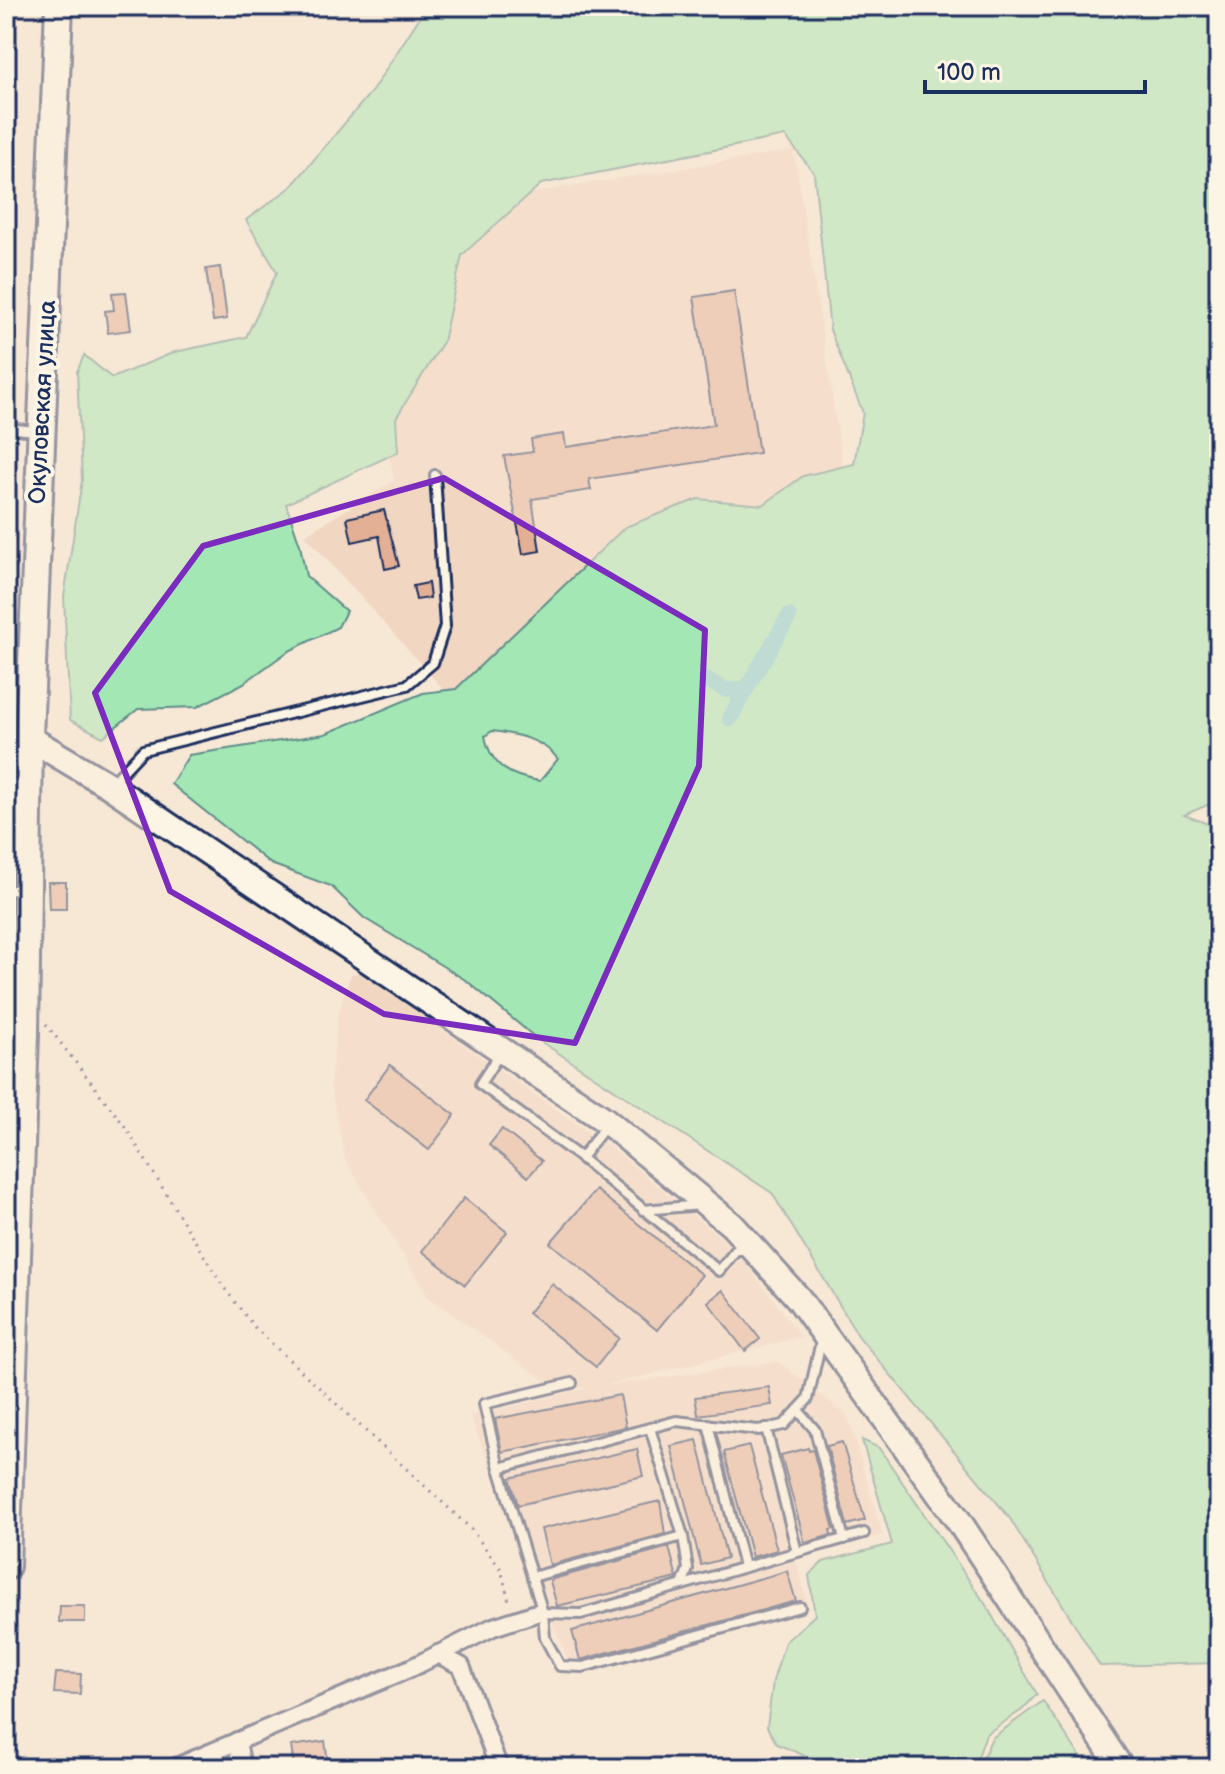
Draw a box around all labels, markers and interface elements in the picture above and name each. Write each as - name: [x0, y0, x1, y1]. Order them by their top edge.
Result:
- scale bar: [925, 44, 1145, 94]
- text: 100 m: [937, 58, 1001, 87]
- street label: Окуловская улица: [23, 299, 62, 505]

